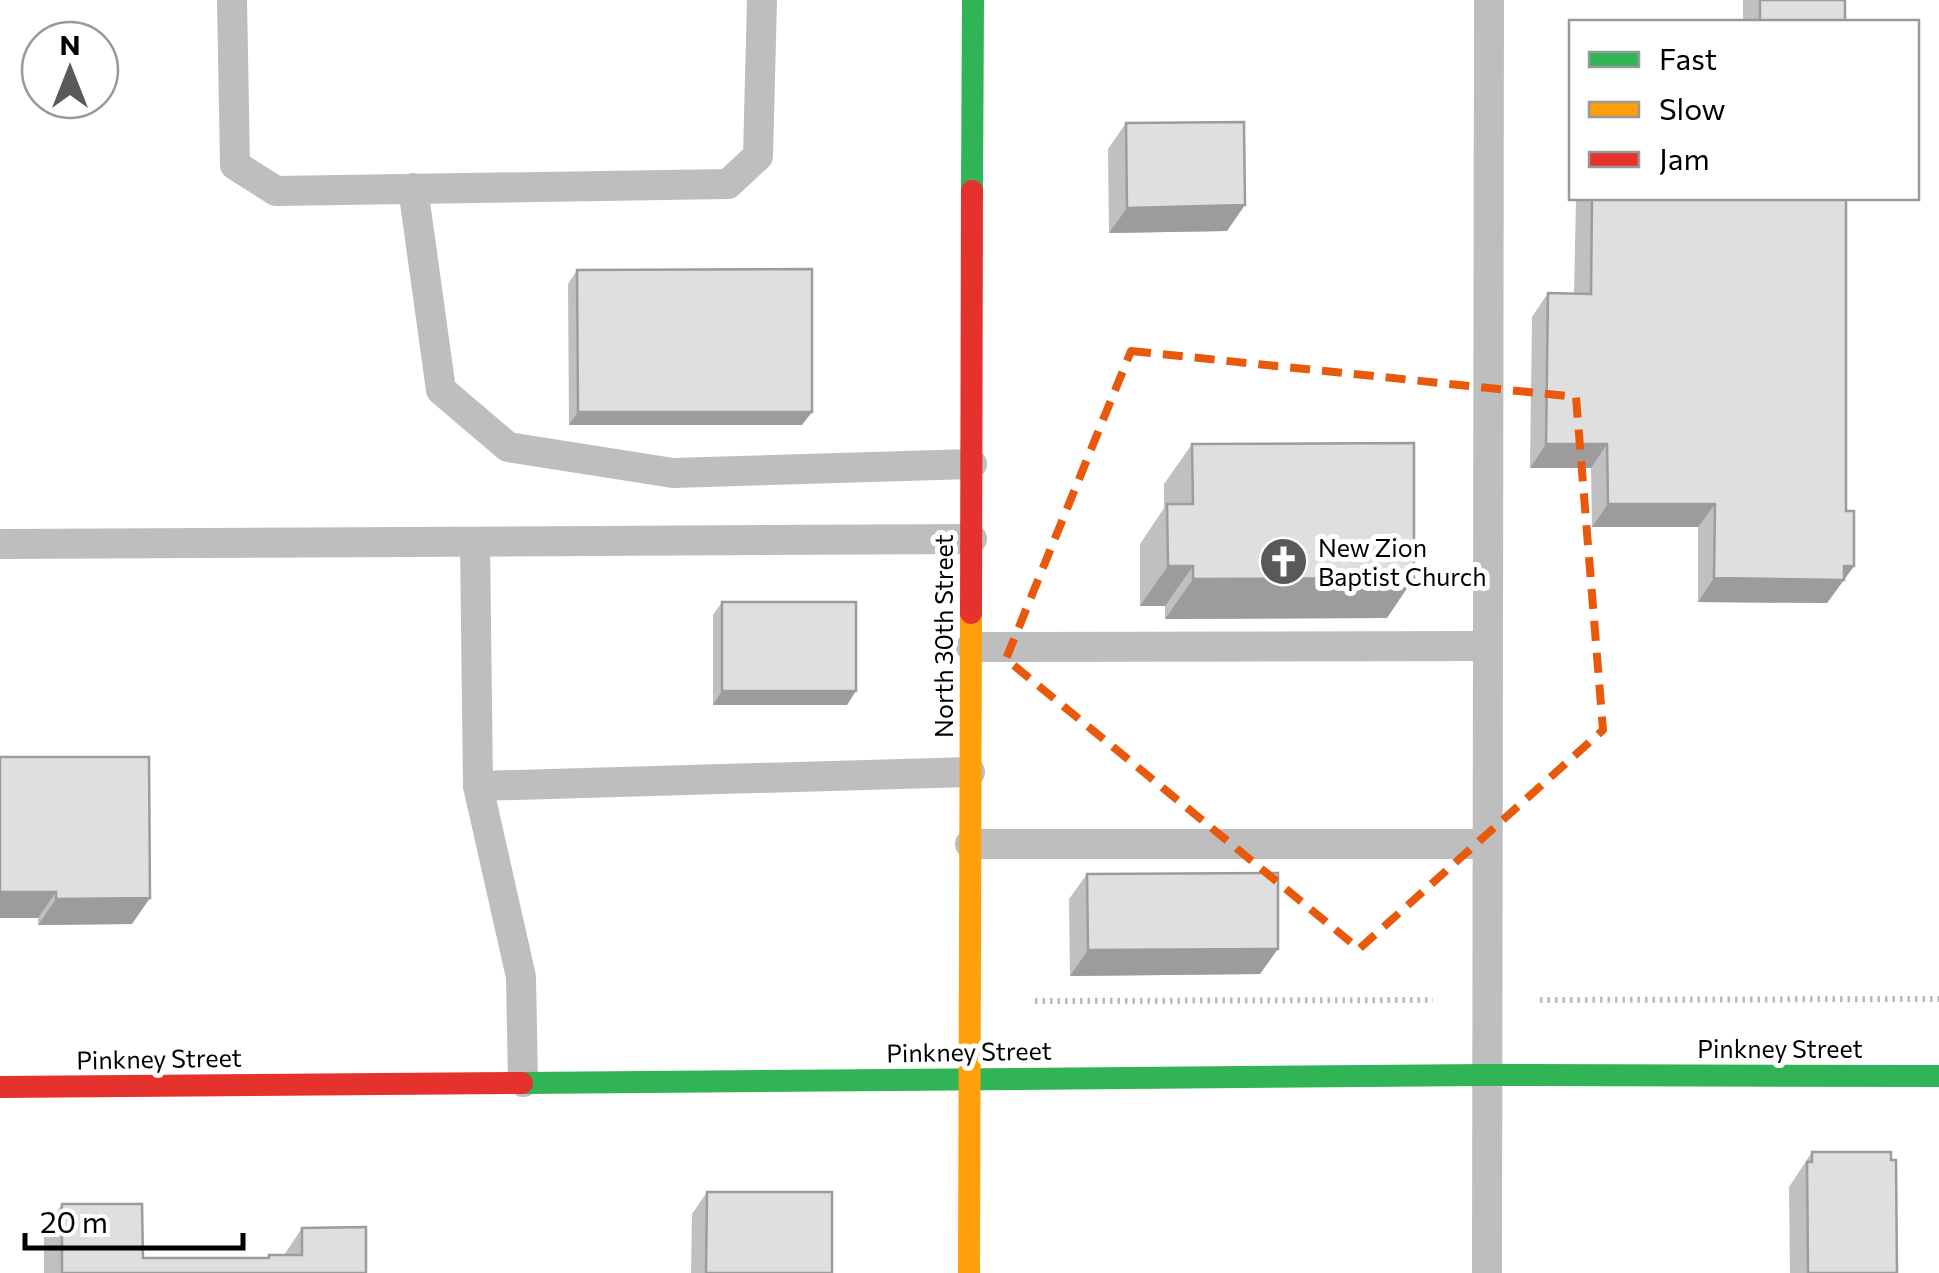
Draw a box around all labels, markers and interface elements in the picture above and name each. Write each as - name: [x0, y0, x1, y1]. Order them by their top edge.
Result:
- north arrow: [20, 20, 120, 120]
- legend: [1569, 20, 1919, 200]
- text: N: [60, 27, 81, 61]
- text: Fast: [1659, 39, 1717, 76]
- text: Slow: [1659, 89, 1726, 126]
- text: Jam: [1659, 139, 1710, 176]
- place label: New Zion Baptist Church: [1318, 532, 1487, 591]
- street label: North 30th Street: [928, 534, 958, 738]
- church icon: New Zion Baptist Church: [1257, 535, 1309, 587]
- street label: Pinkney Street: [1697, 1033, 1863, 1063]
- street label: Pinkney Street: [886, 1035, 1052, 1067]
- street label: Pinkney Street: [76, 1042, 242, 1074]
- scale bar: [25, 1188, 242, 1250]
- text: 20 m: [40, 1202, 108, 1239]

